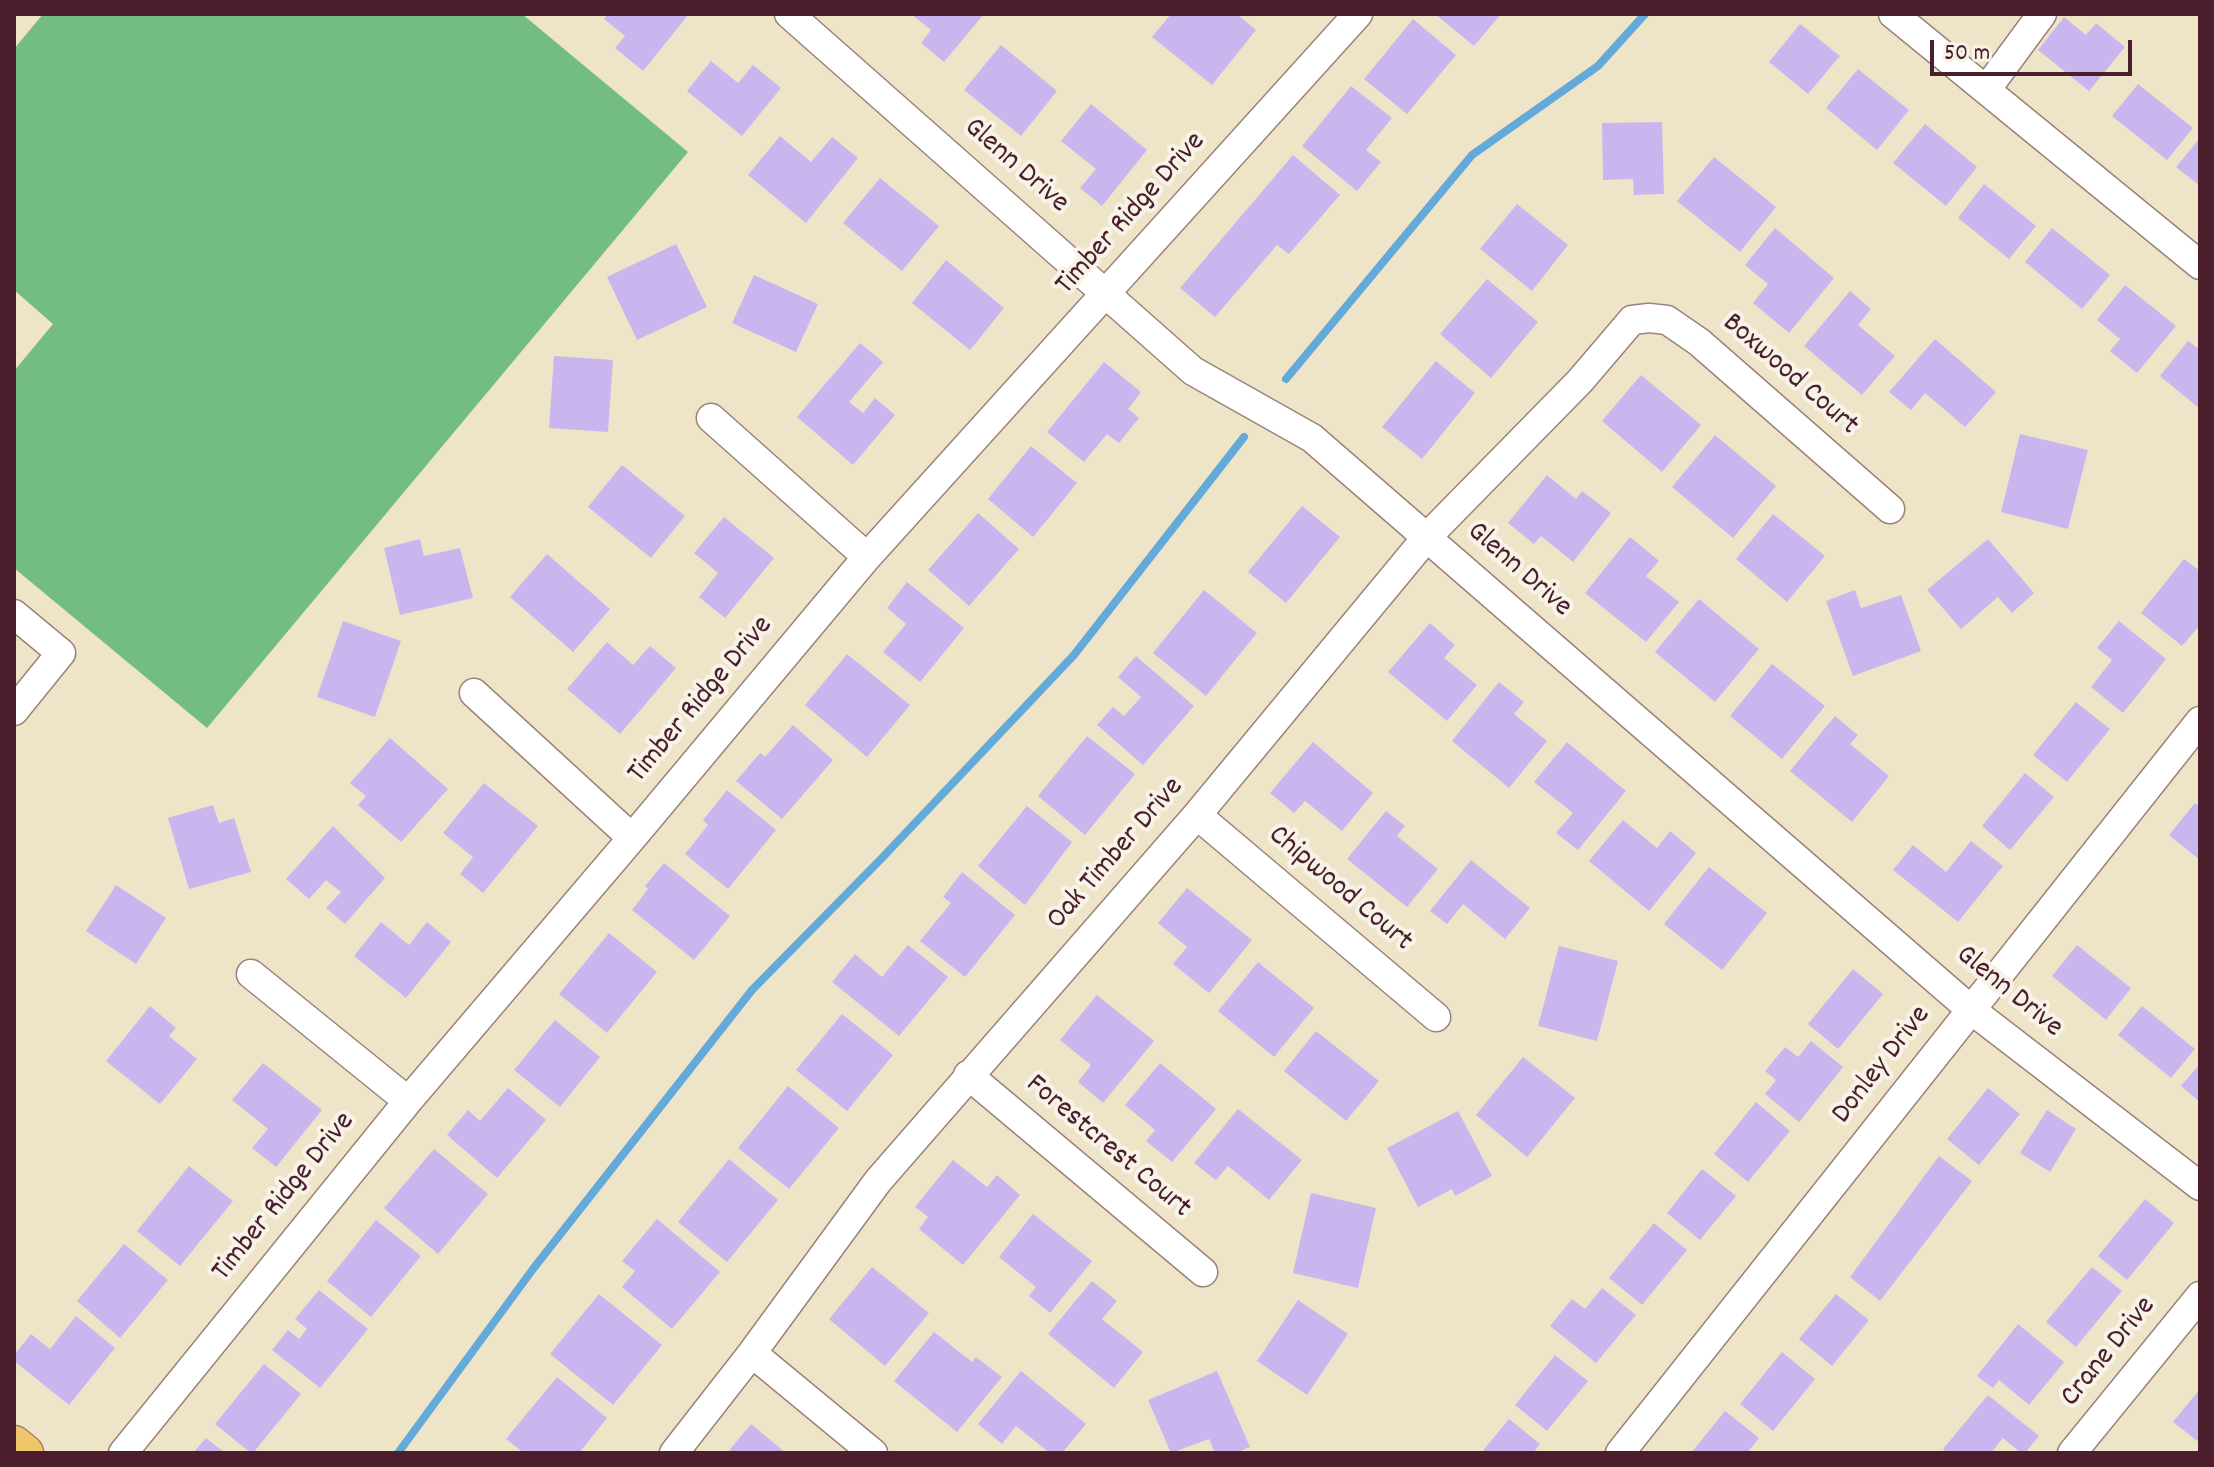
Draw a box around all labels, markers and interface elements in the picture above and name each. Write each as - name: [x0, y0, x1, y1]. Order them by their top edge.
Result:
- scale bar: [1934, 24, 2136, 74]
- text: 50 m: [1944, 37, 1990, 71]
- street label: Glenn Drive: [955, 111, 1075, 223]
- street label: Timber Ridge Drive: [1049, 126, 1215, 304]
- street label: Boxwood Court: [1713, 307, 1865, 445]
- street label: Glenn Drive: [1458, 515, 1578, 627]
- street label: Timber Ridge Drive: [622, 610, 782, 792]
- street label: Oak Timber Drive: [1041, 771, 1193, 939]
- street label: Chipwood Court: [1259, 819, 1419, 961]
- street label: Glenn Drive: [1947, 939, 2069, 1047]
- street label: Donley Drive: [1826, 1000, 1940, 1132]
- street label: Forestcrest Court: [1017, 1068, 1197, 1228]
- street label: Timber Ridge Drive: [206, 1106, 364, 1290]
- street label: Crane Drive: [2055, 1290, 2165, 1416]

